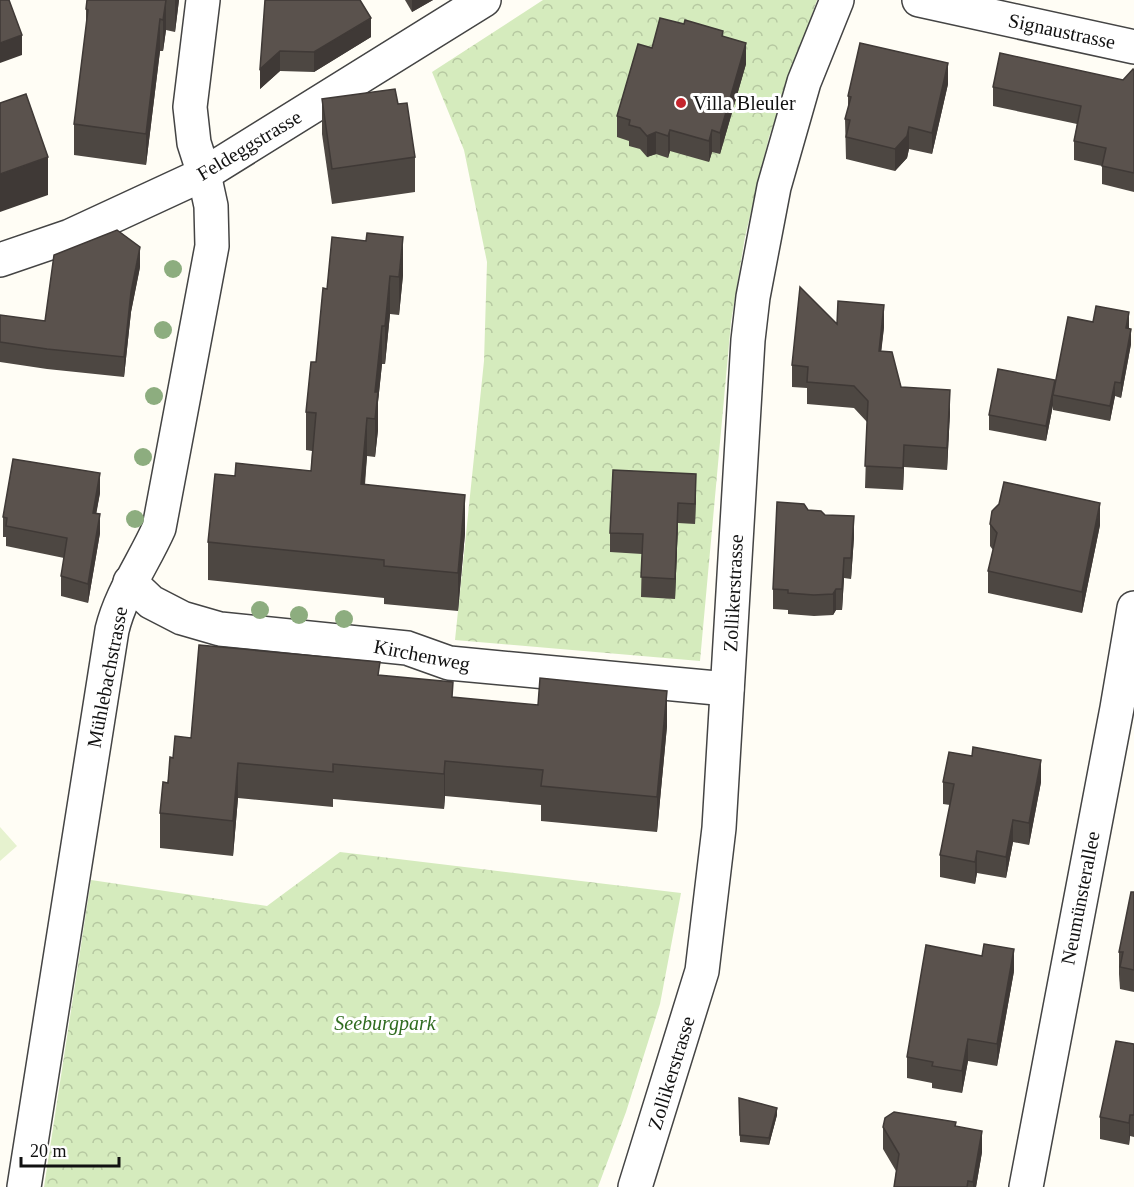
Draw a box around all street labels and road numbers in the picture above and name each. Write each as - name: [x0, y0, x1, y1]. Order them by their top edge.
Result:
- street label: Signaustrasse: [1006, 9, 1118, 54]
- street label: Feldeggstrasse: [193, 105, 306, 186]
- street label: Zollikerstrasse: [719, 534, 747, 652]
- street label: Mühlebachstrasse: [83, 604, 131, 749]
- street label: Kirchenweg: [372, 635, 472, 676]
- street label: Neumünsterallee: [1056, 829, 1104, 967]
- street label: Zollikerstrasse: [643, 1013, 699, 1133]

